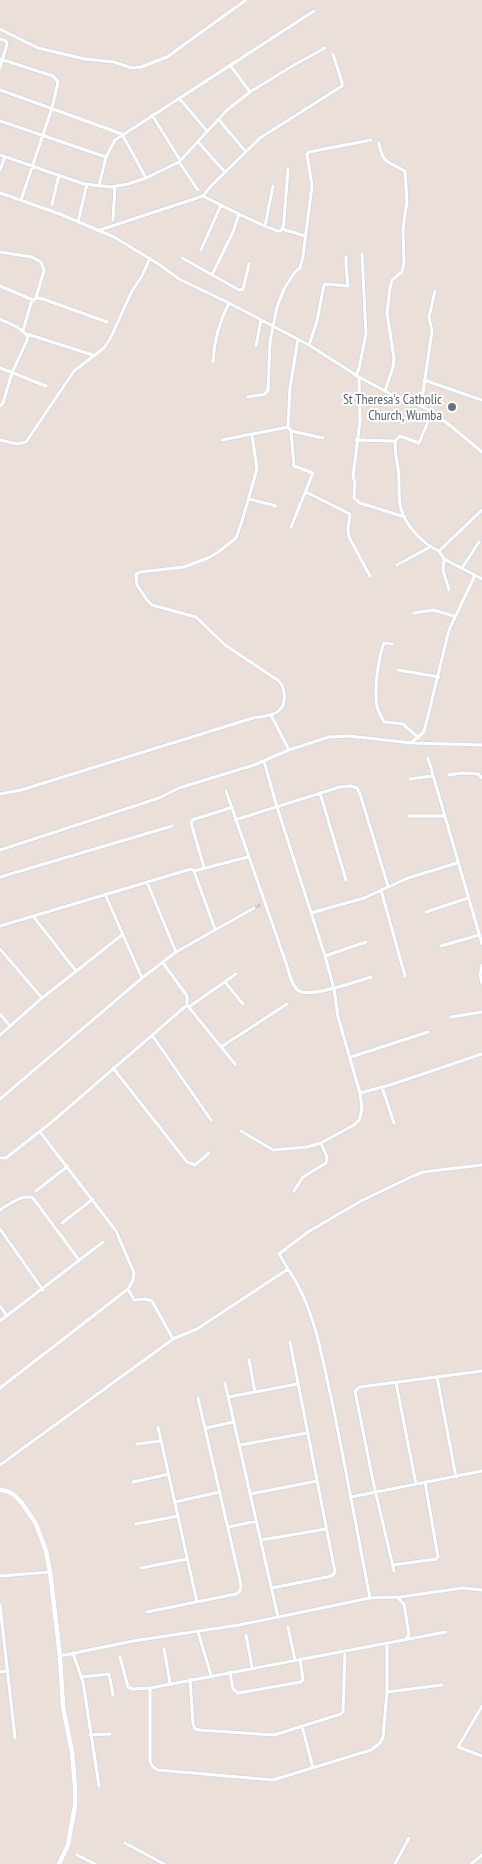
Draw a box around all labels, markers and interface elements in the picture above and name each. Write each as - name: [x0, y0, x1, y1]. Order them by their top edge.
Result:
- place label: St Theresa's Catholic Church, Wumba: [343, 390, 442, 424]
- marker: St Theresa's Catholic Church, Wumba: [446, 401, 458, 413]

